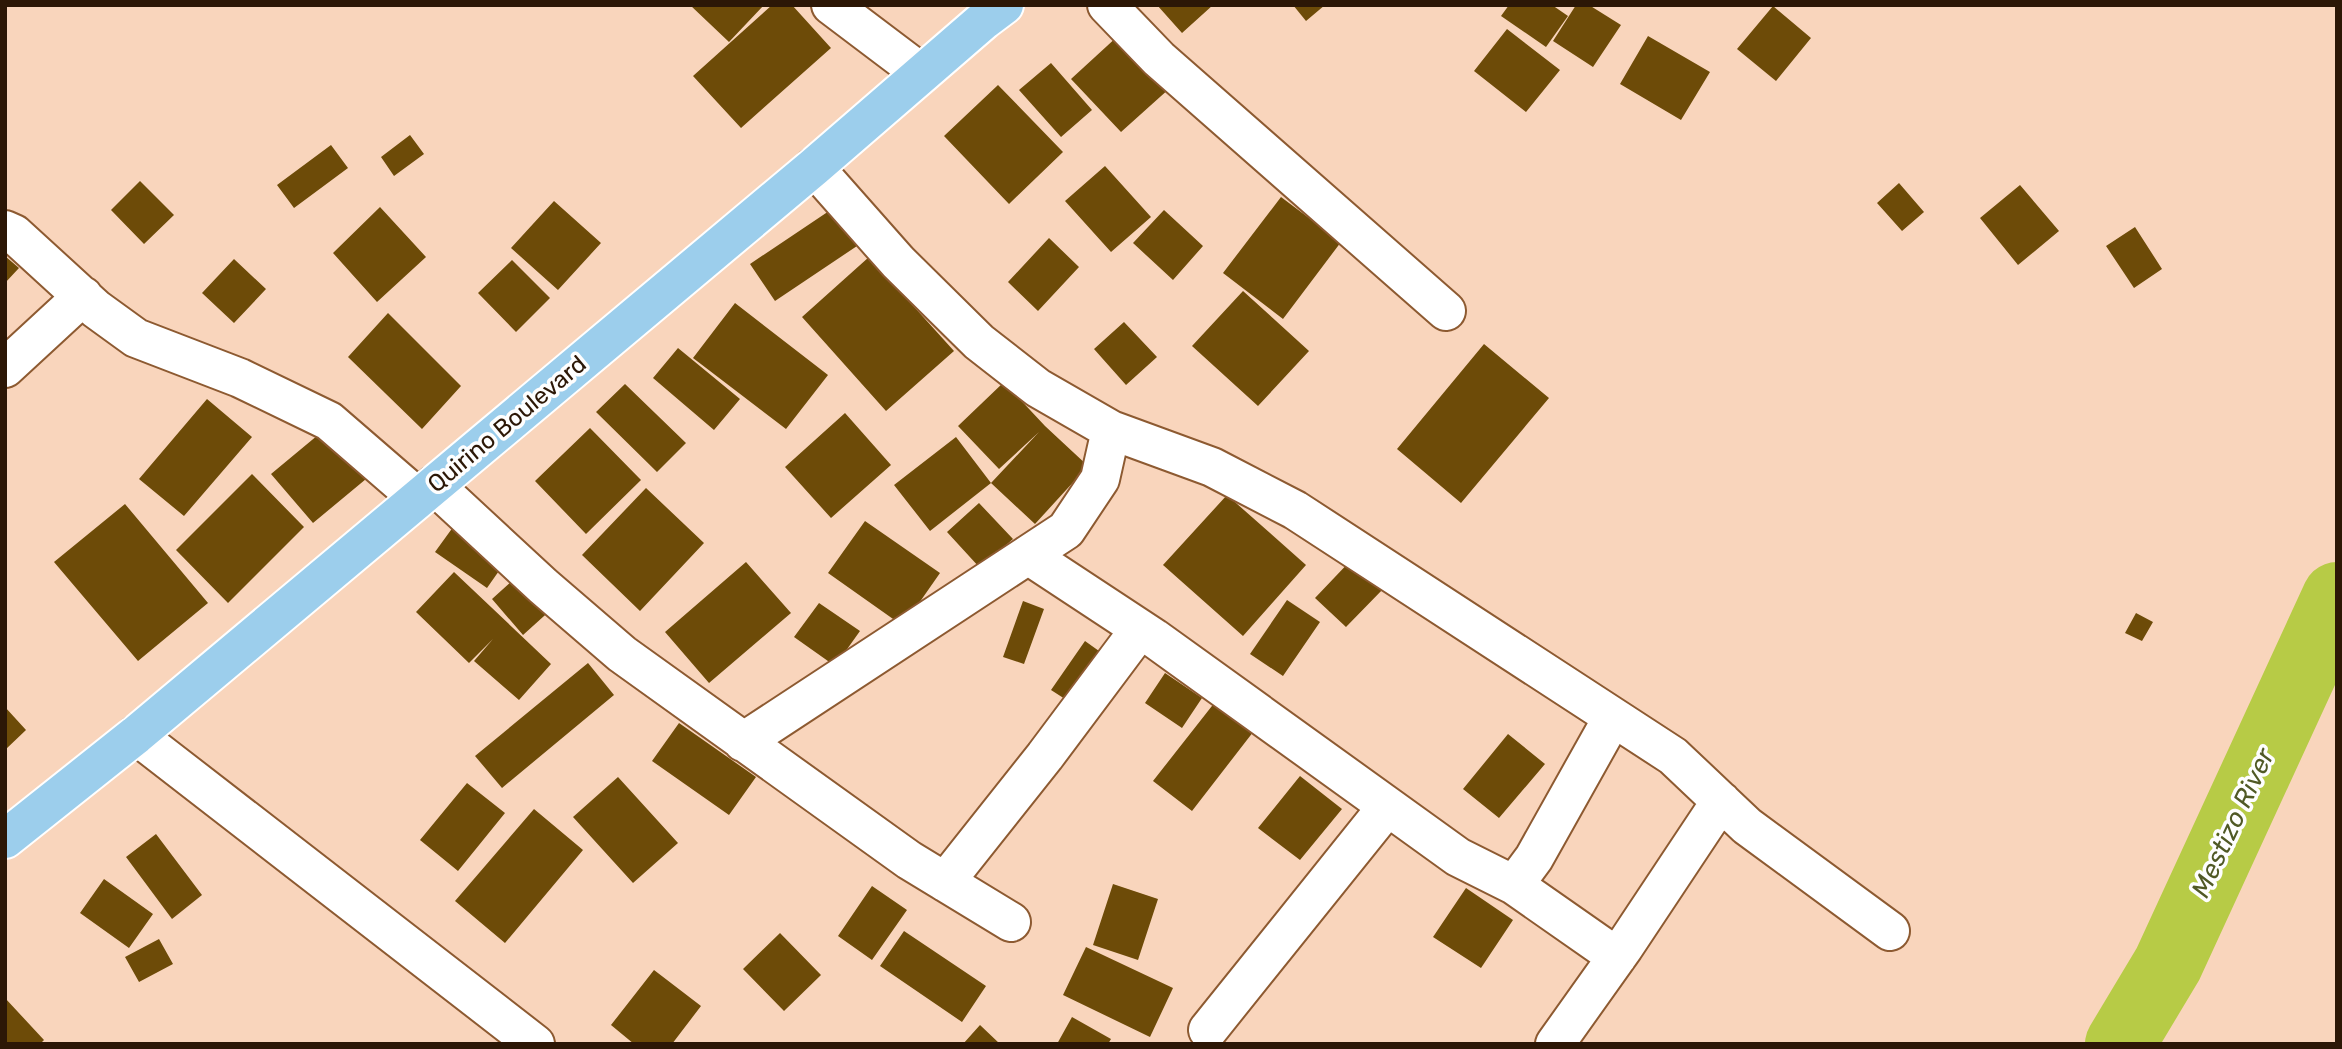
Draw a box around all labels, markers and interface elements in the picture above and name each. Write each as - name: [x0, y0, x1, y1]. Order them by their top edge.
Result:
- street label: Quirino Boulevard: [422, 350, 592, 498]
- water label: Mestizo River: [2185, 743, 2281, 902]

